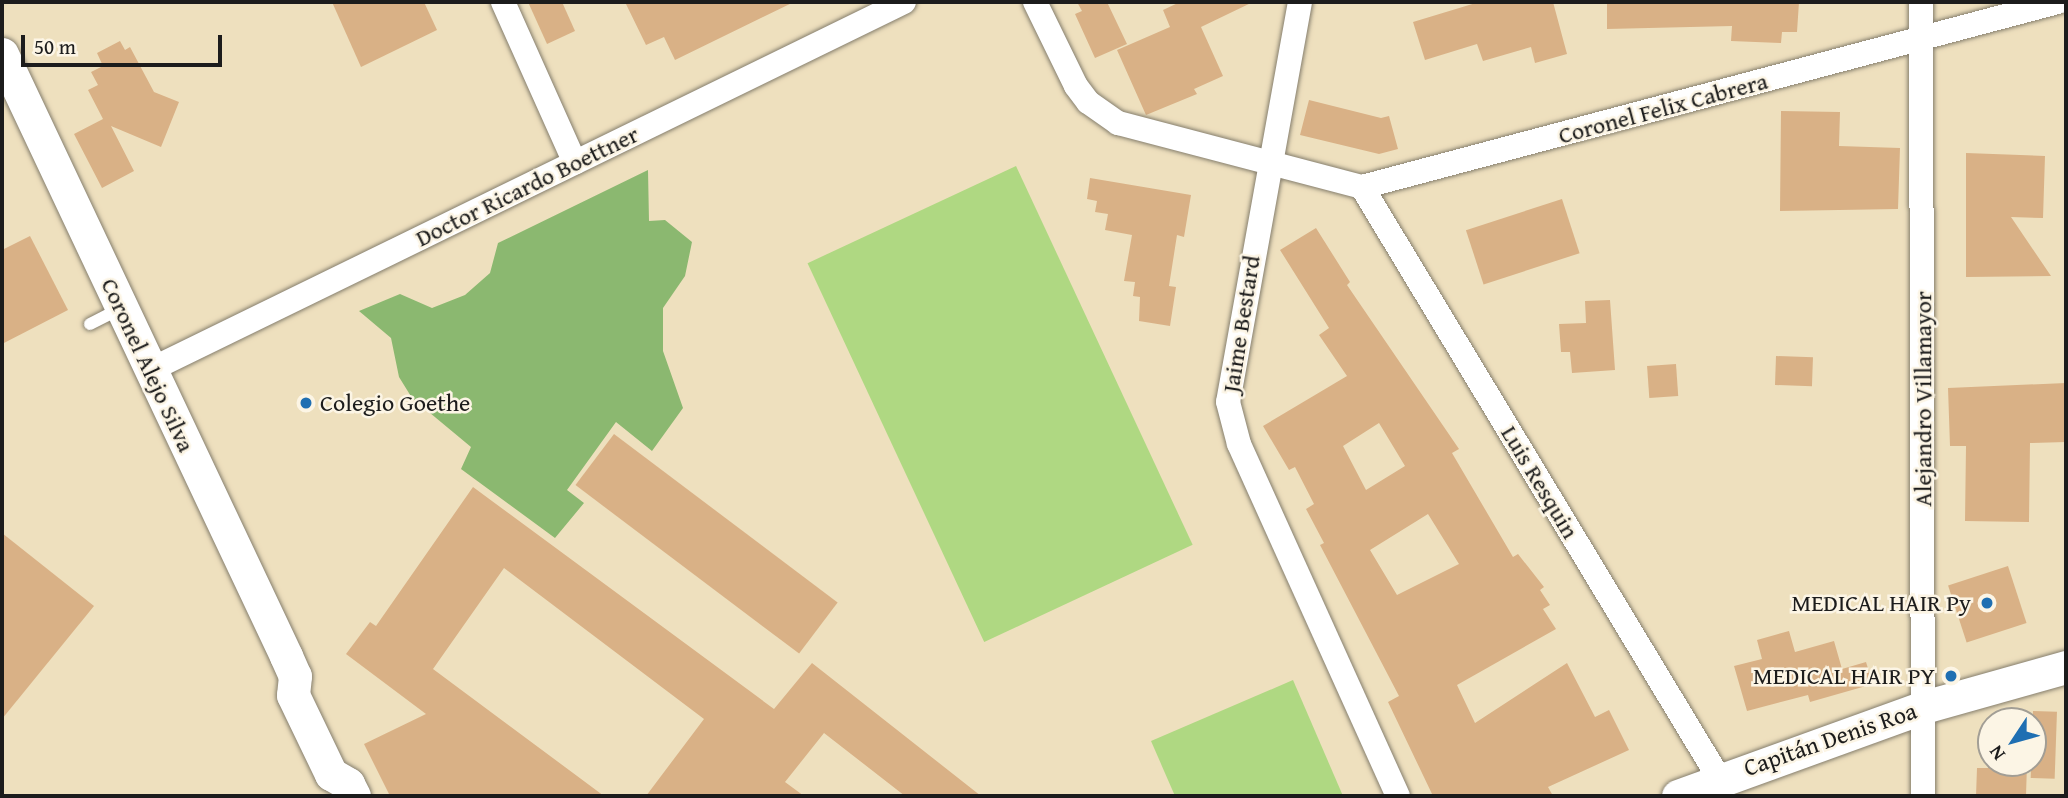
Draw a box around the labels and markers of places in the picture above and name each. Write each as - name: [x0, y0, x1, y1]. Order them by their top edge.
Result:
- place label: Colegio Goethe: [320, 389, 470, 417]
- marker: Colegio Goethe: [298, 395, 314, 411]
- place label: MEDICAL HAIR Py: [1792, 589, 1971, 617]
- marker: MEDICAL HAIR Py: [1977, 593, 1997, 613]
- place label: MEDICAL HAIR PY: [1753, 662, 1935, 690]
- marker: MEDICAL HAIR PY: [1941, 666, 1961, 686]

